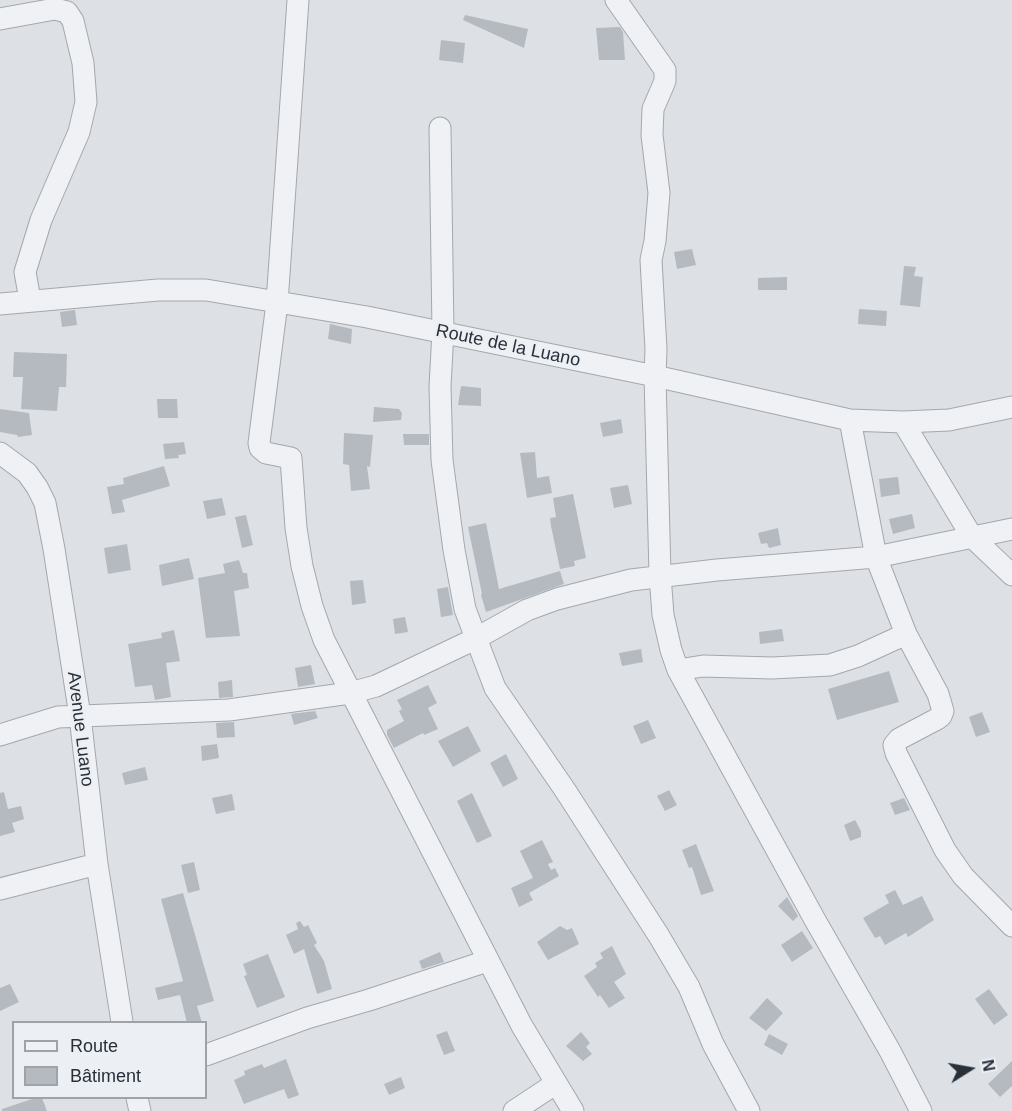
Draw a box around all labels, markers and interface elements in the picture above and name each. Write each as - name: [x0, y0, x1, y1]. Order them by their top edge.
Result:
- street label: Route de la Luano: [434, 320, 582, 372]
- street label: Avenue Luano: [62, 670, 98, 788]
- legend: [12, 1021, 207, 1099]
- text: Route: [70, 1036, 118, 1056]
- north arrow: [940, 1039, 1000, 1099]
- text: N: [979, 1058, 998, 1073]
- text: Bâtiment: [70, 1066, 141, 1086]

